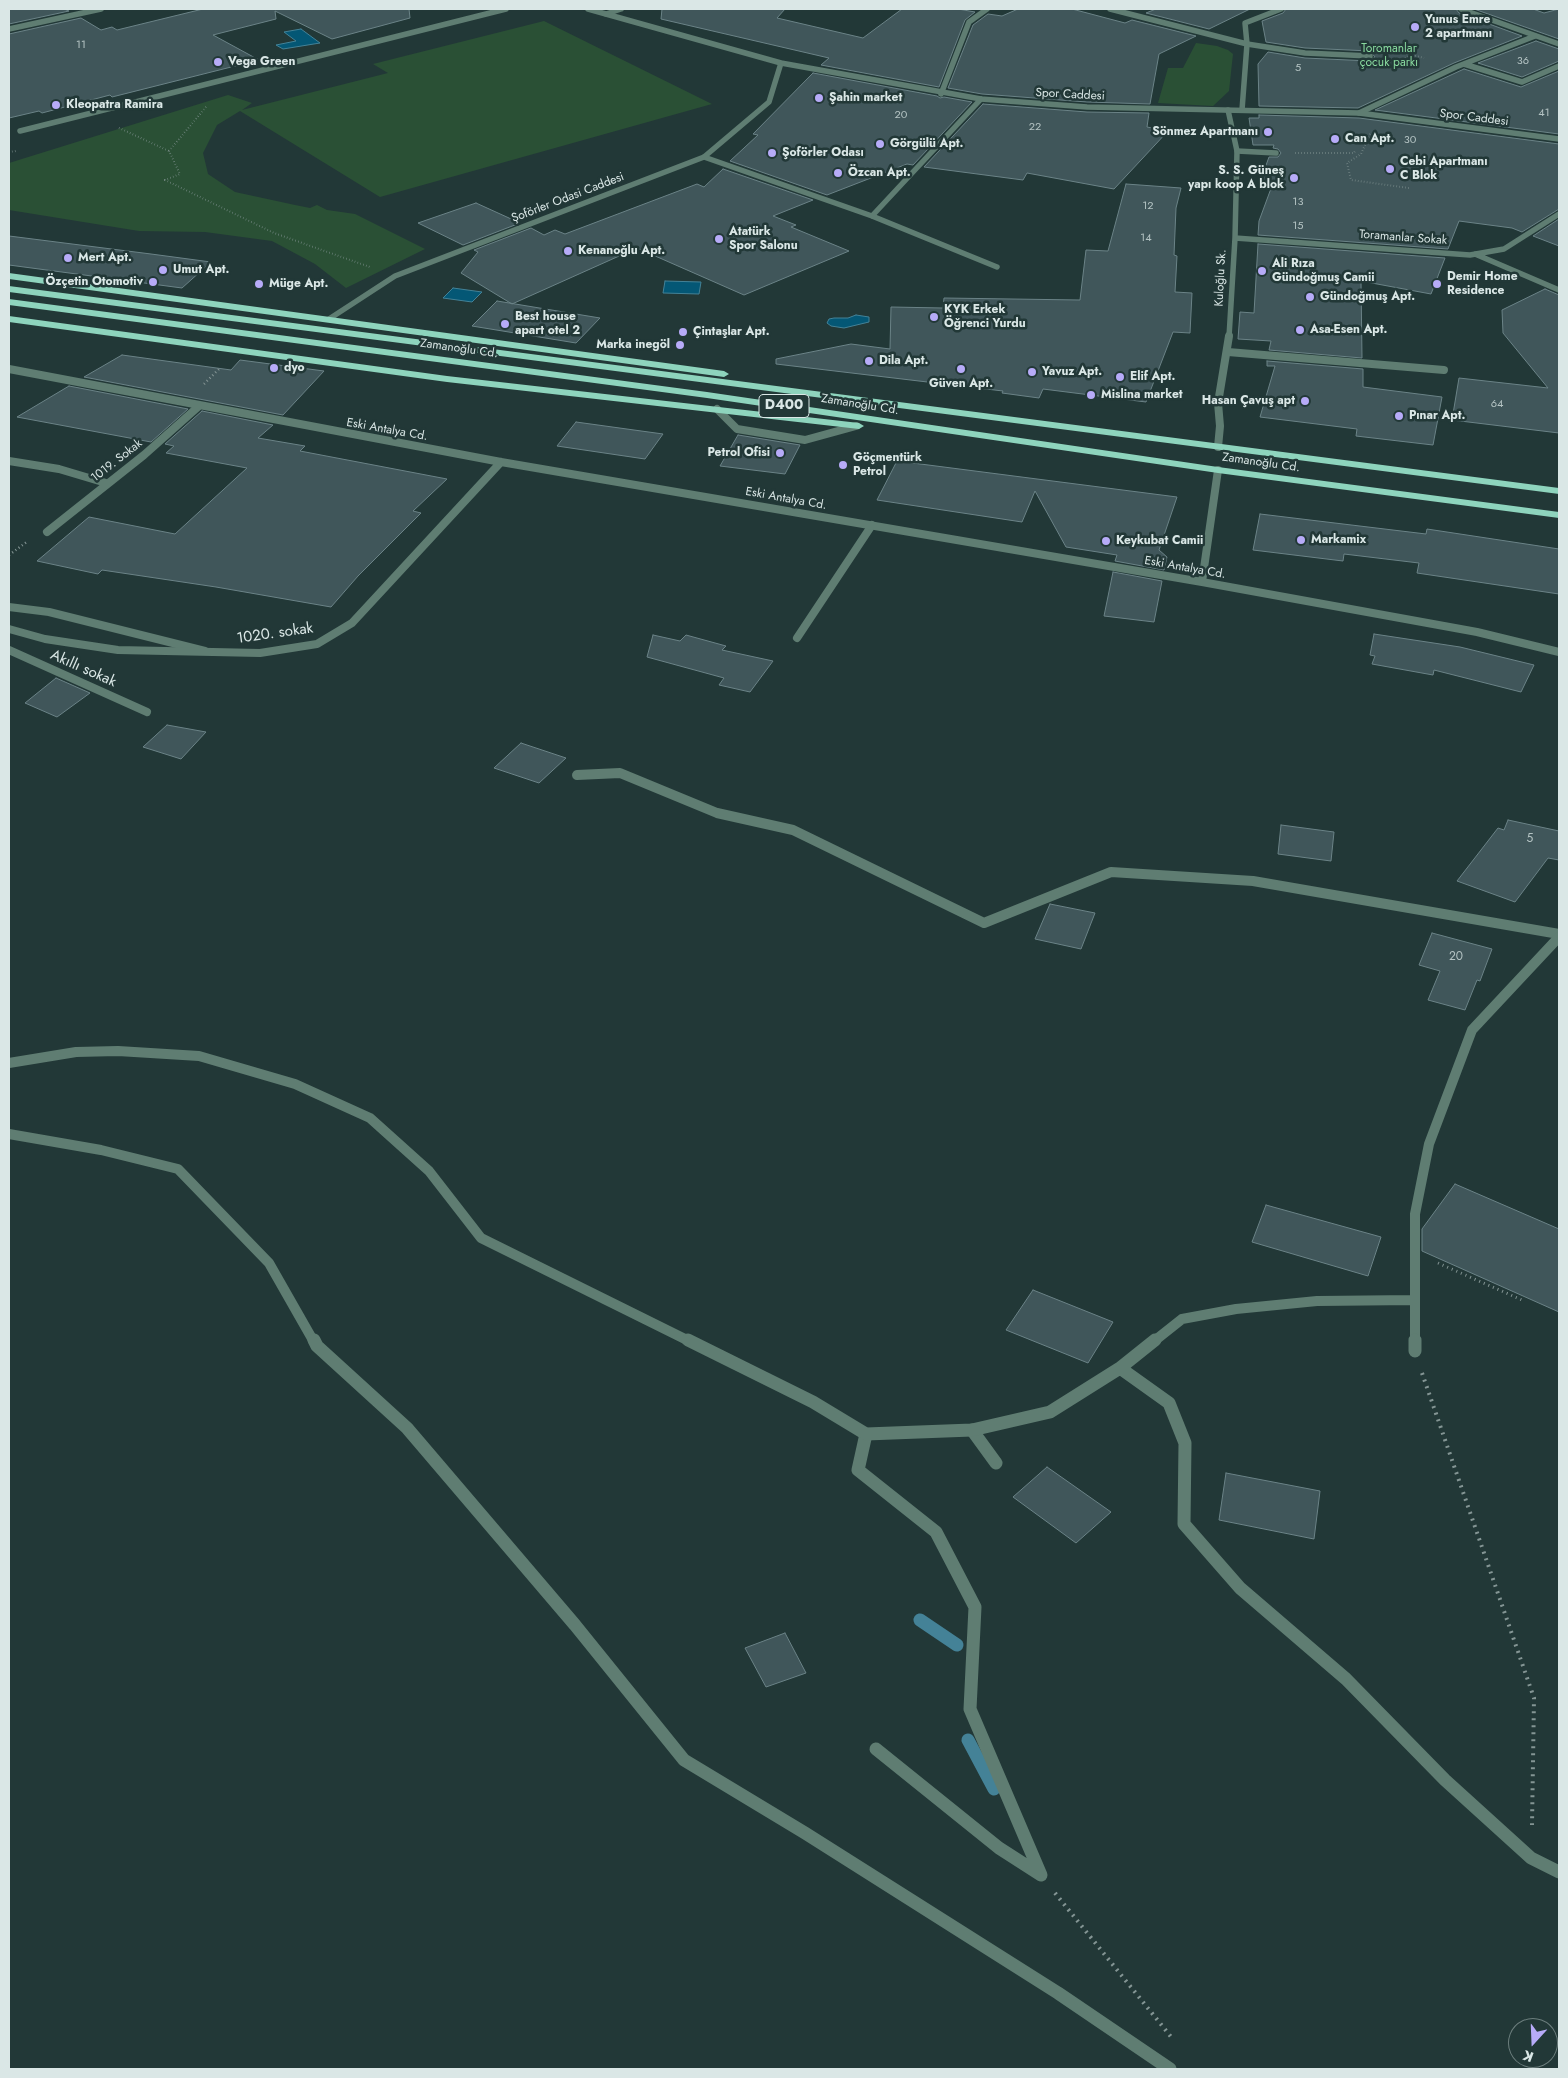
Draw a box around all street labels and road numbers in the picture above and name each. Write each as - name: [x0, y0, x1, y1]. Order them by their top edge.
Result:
- street label: Spor Caddesi: [1035, 86, 1105, 104]
- street label: Spor Caddesi: [1439, 107, 1509, 129]
- street label: Şoförler Odasi Caddesi: [510, 170, 626, 226]
- street label: Toramanlar Sokak: [1359, 228, 1447, 248]
- street label: Kuloğlu Sk.: [1212, 249, 1230, 307]
- street label: Zamanoğlu Cd.: [419, 336, 499, 362]
- street label: Zamanoğlu Cd.: [820, 392, 900, 418]
- road number: D400: [759, 394, 809, 418]
- street label: Eski Antalya Cd.: [345, 416, 429, 444]
- street label: 1019. Sokak: [89, 437, 145, 485]
- street label: Zamanoğlu Cd.: [1221, 450, 1301, 476]
- street label: Eski Antalya Cd.: [744, 485, 828, 513]
- street label: Eski Antalya Cd.: [1143, 554, 1227, 582]
- street label: 1020. sokak: [236, 620, 314, 648]
- street label: Akıllı sokak: [47, 646, 119, 692]

